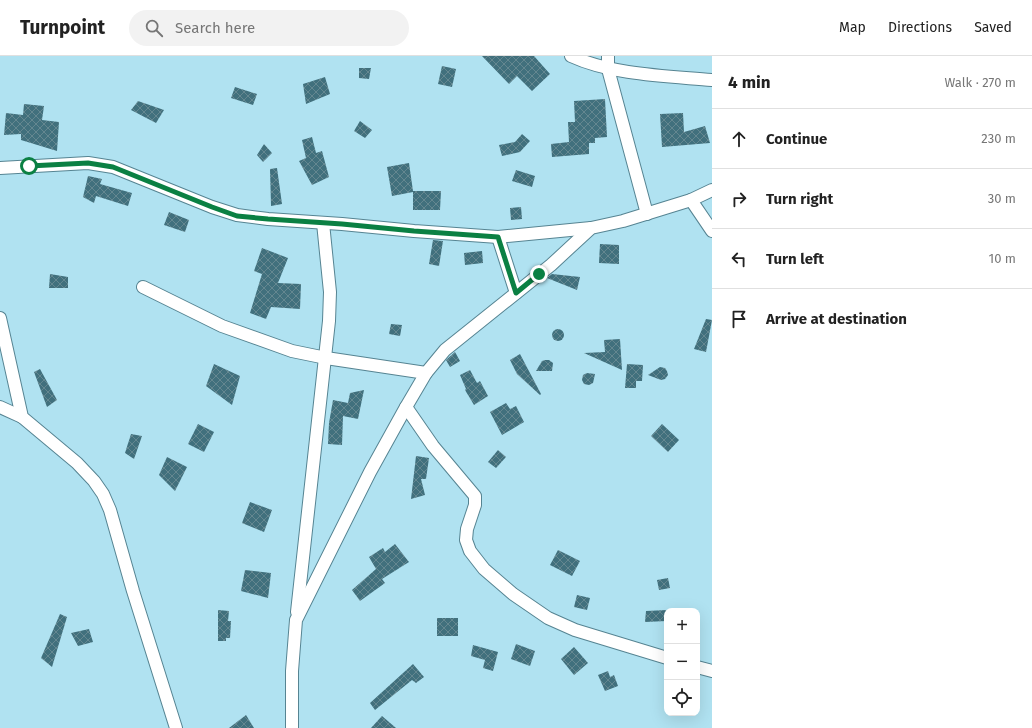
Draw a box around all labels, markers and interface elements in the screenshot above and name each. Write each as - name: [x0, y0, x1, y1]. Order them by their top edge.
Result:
- search box: [129, 10, 409, 46]
- text: Turnpoint: [20, 16, 105, 39]
- icon: search: [143, 17, 165, 39]
- text: Search here: [175, 19, 255, 37]
- text: Map: [839, 19, 866, 36]
- text: Directions: [888, 19, 952, 36]
- text: Saved: [974, 19, 1012, 36]
- text: 4 min: [728, 72, 771, 93]
- text: Walk · 270 m: [944, 75, 1016, 90]
- icon: ahead: [728, 128, 750, 150]
- text: Continue: [766, 130, 827, 148]
- text: 230 m: [981, 131, 1016, 146]
- route start: [20, 157, 38, 175]
- icon: right: [728, 188, 750, 210]
- text: Turn right: [766, 190, 833, 208]
- text: 30 m: [988, 191, 1016, 206]
- icon: left: [728, 248, 750, 270]
- text: Turn left: [766, 250, 824, 268]
- text: 10 m: [989, 251, 1016, 266]
- route end: [530, 265, 548, 283]
- icon: arrive: [728, 308, 750, 330]
- text: Arrive at destination: [766, 310, 907, 328]
- map controls: [664, 608, 700, 716]
- button: +: [664, 608, 700, 644]
- button: −: [664, 644, 700, 680]
- button: locate: [664, 680, 700, 716]

